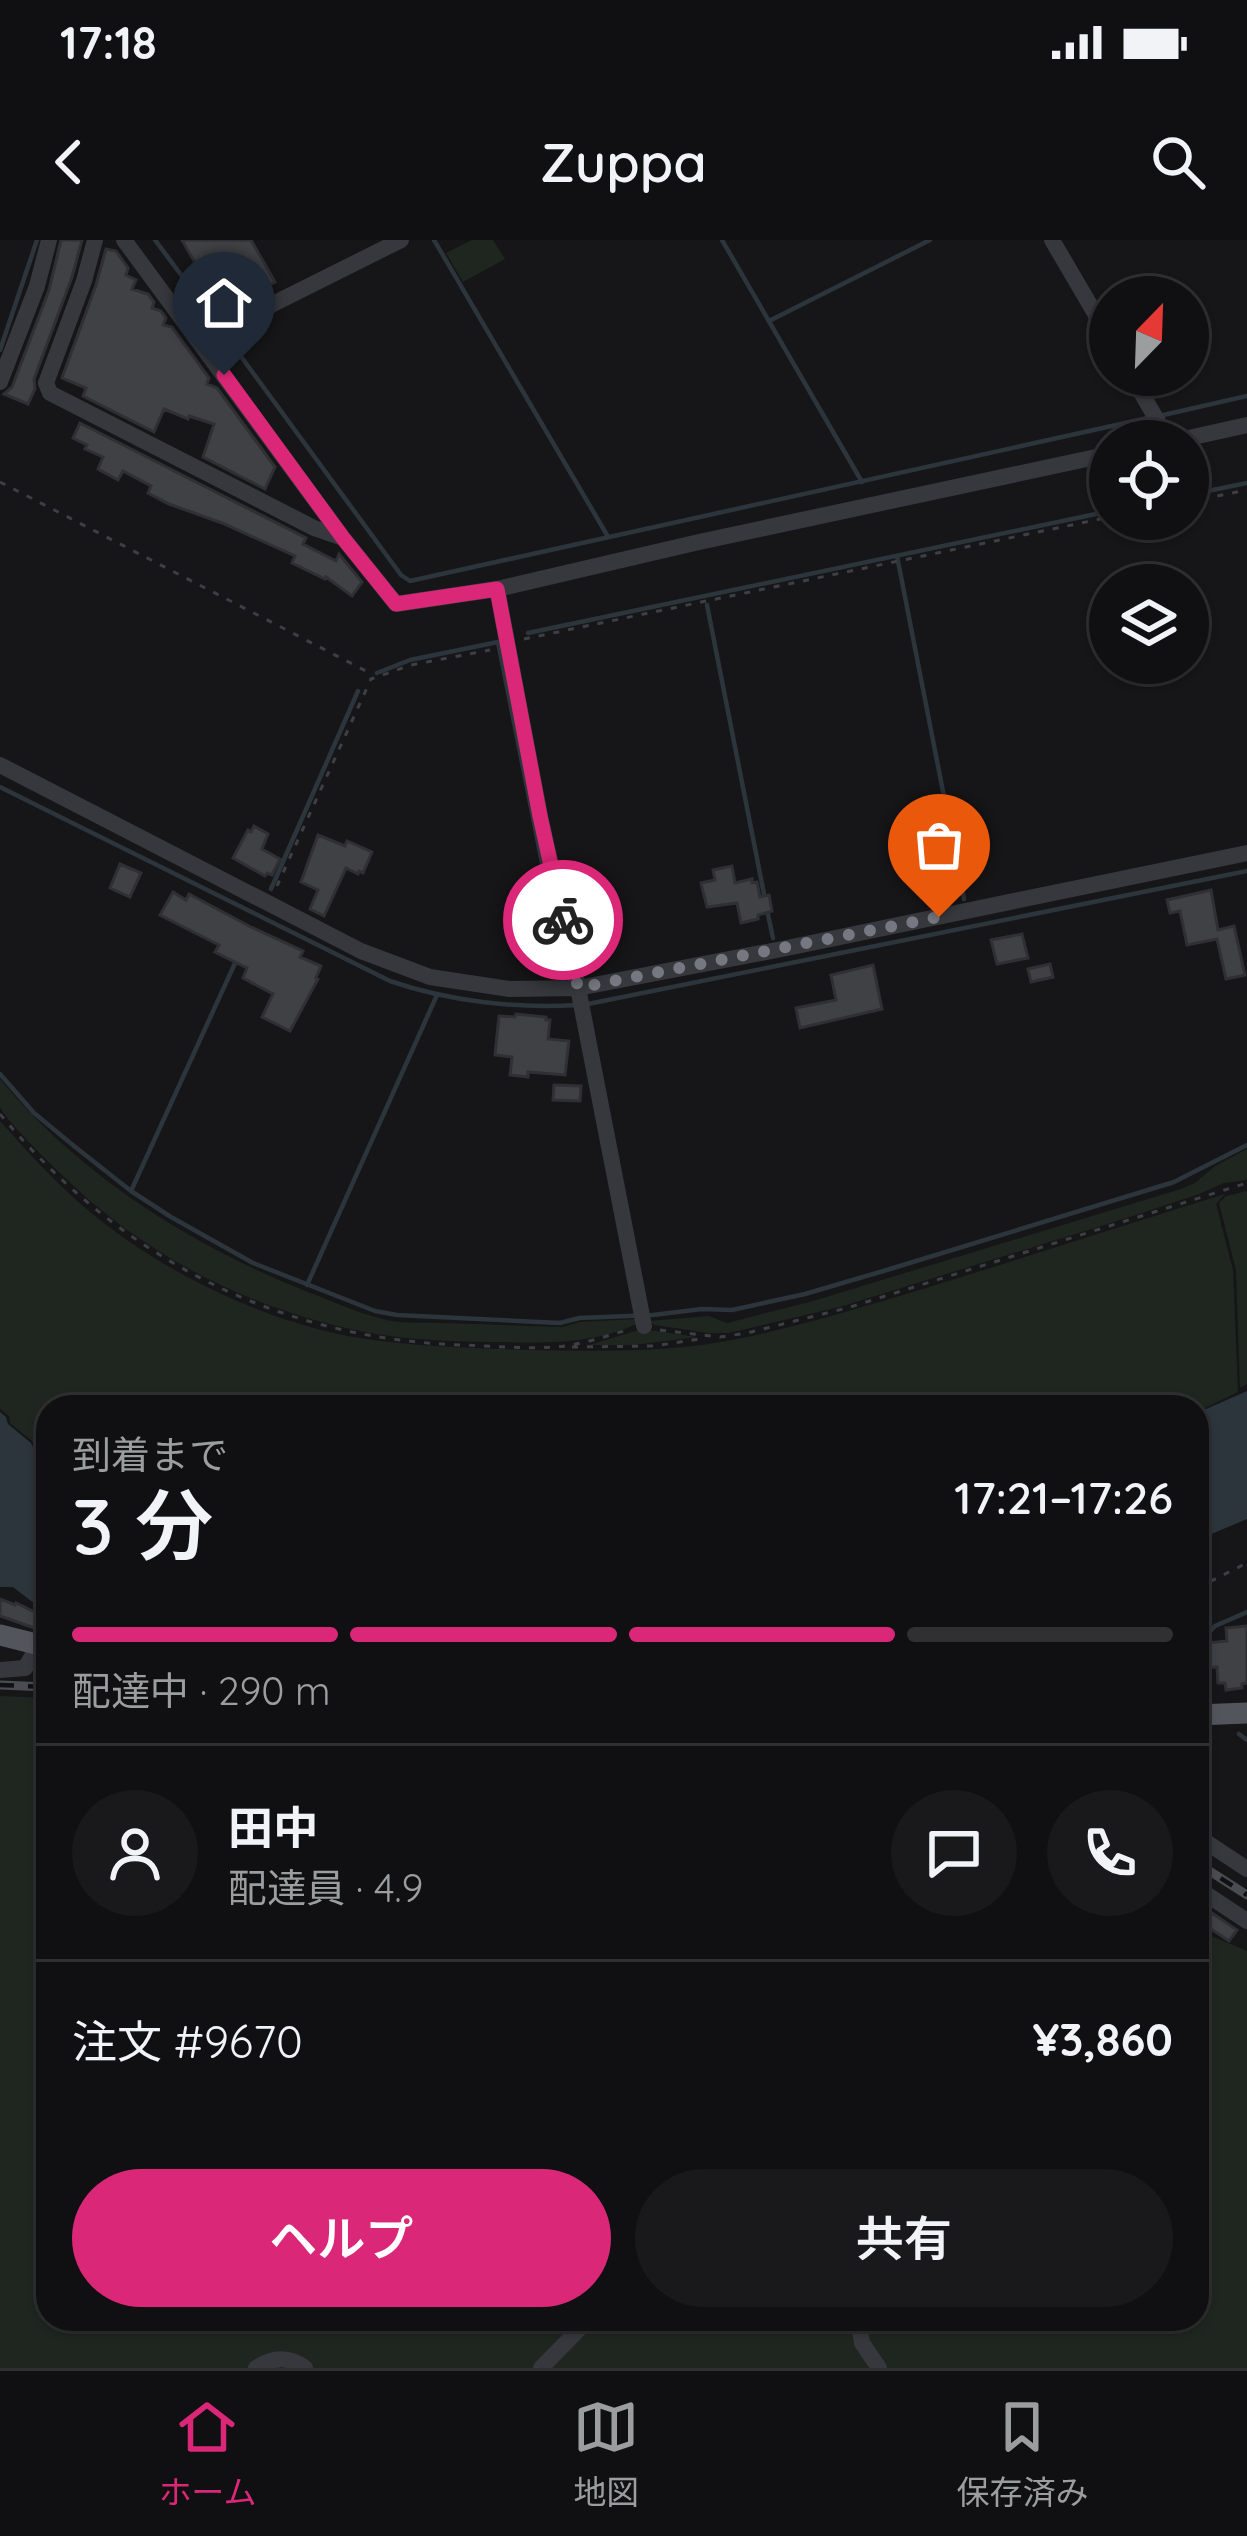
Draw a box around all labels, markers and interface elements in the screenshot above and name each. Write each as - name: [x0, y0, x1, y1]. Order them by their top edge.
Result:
- text: 17:18: [60, 14, 157, 70]
- text: Zuppa: [540, 128, 707, 196]
- icon: back: [36, 129, 102, 195]
- icon: search: [1145, 129, 1211, 195]
- pin: [173, 252, 275, 375]
- icon: home: [191, 270, 257, 336]
- north arrow: [1089, 276, 1209, 396]
- map controls: [1089, 276, 1209, 684]
- button: locate: [1089, 420, 1209, 540]
- button: layers: [1089, 564, 1209, 684]
- pin: [888, 794, 990, 917]
- icon: bag: [906, 812, 972, 878]
- courier: [503, 860, 623, 980]
- icon: bike: [530, 887, 596, 953]
- text: 到着まで: [72, 1430, 228, 1479]
- text: 17:21–17:26: [954, 1469, 1173, 1525]
- text: 3 分: [72, 1476, 213, 1574]
- text: 配達中 · 290 m: [72, 1666, 331, 1715]
- button: person: [72, 1790, 198, 1916]
- button: chat: [891, 1790, 1017, 1916]
- button: phone: [1047, 1790, 1173, 1916]
- text: 田中: [228, 1799, 318, 1855]
- text: 配達員 · 4.9: [228, 1863, 423, 1912]
- text: ¥3,860: [1032, 2011, 1173, 2067]
- text: 注文 #9670: [72, 2013, 303, 2069]
- button: ヘルプ: [72, 2169, 611, 2307]
- button: 共有: [635, 2169, 1173, 2307]
- tab: ホーム: [158, 2394, 257, 2514]
- tab: 地図: [573, 2394, 639, 2514]
- tab: 保存済み: [956, 2394, 1088, 2514]

